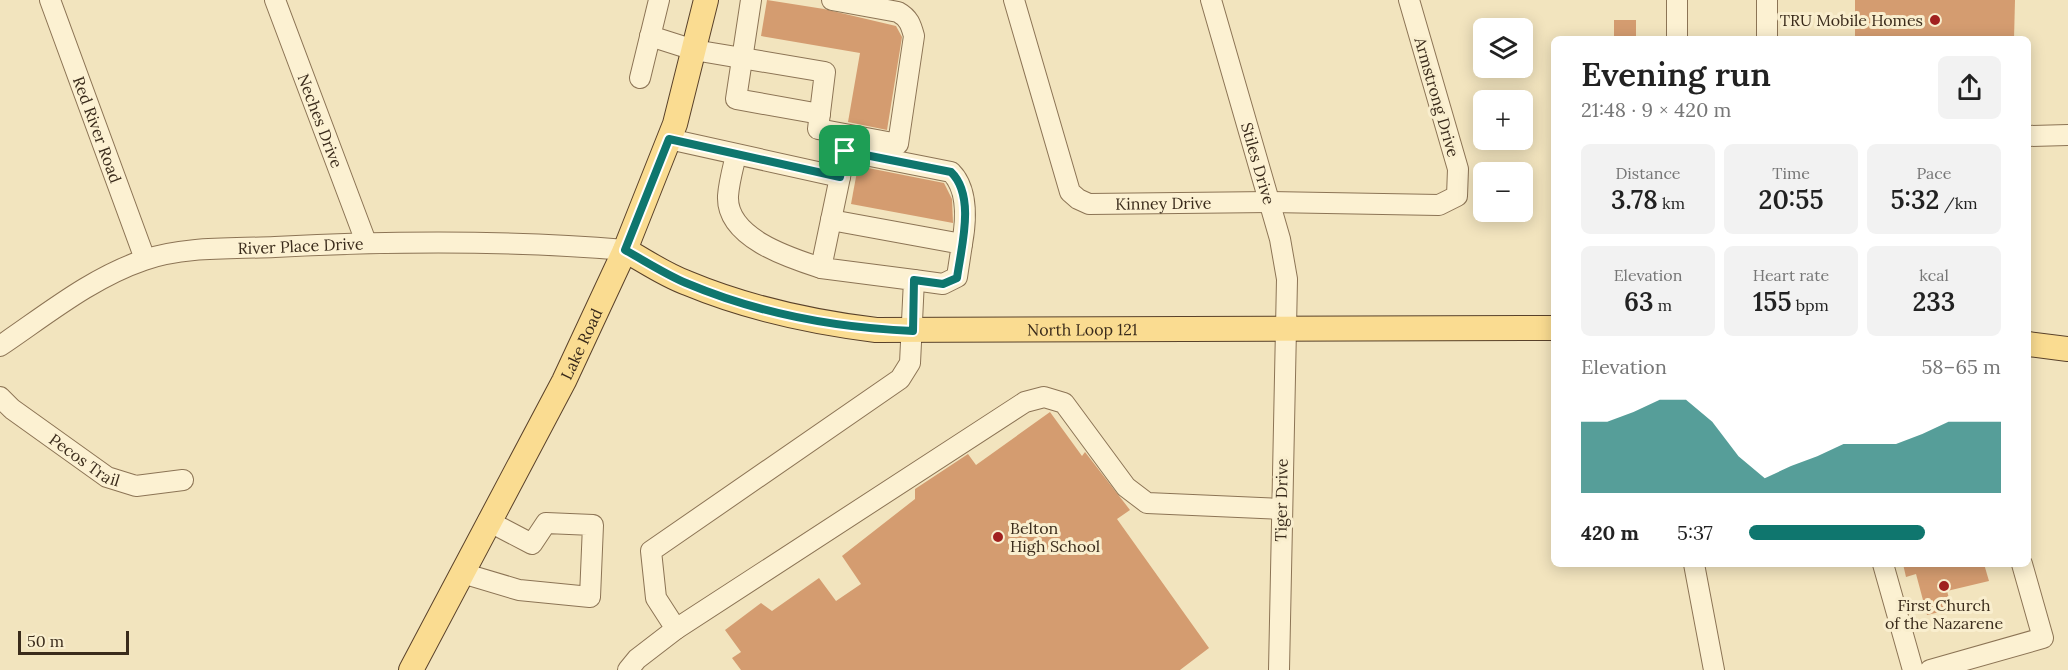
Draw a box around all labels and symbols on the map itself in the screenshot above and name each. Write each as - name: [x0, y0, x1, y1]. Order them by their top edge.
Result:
- place label: TRU Mobile Homes: [1780, 10, 1923, 30]
- marker: TRU Mobile Homes: [1928, 13, 1942, 27]
- street label: Armstrong Drive: [1410, 34, 1464, 160]
- street label: Neches Drive: [294, 71, 347, 171]
- street label: Red River Road: [69, 74, 126, 186]
- street label: Stiles Drive: [1237, 120, 1280, 207]
- pin: [819, 125, 870, 176]
- street label: Kinney Drive: [1115, 193, 1212, 214]
- street label: River Place Drive: [237, 233, 364, 258]
- street label: Lake Road: [556, 305, 607, 383]
- street label: North Loop 121: [1027, 319, 1138, 340]
- street label: Pecos Trail: [45, 429, 122, 490]
- street label: Tiger Drive: [1270, 458, 1292, 542]
- place label: Belton High School: [1010, 518, 1100, 556]
- marker: Belton High School: [991, 530, 1005, 544]
- marker: First Church of the Nazarene: [1937, 579, 1951, 593]
- place label: First Church of the Nazarene: [1885, 595, 2003, 633]
- scale bar: [18, 628, 129, 656]

